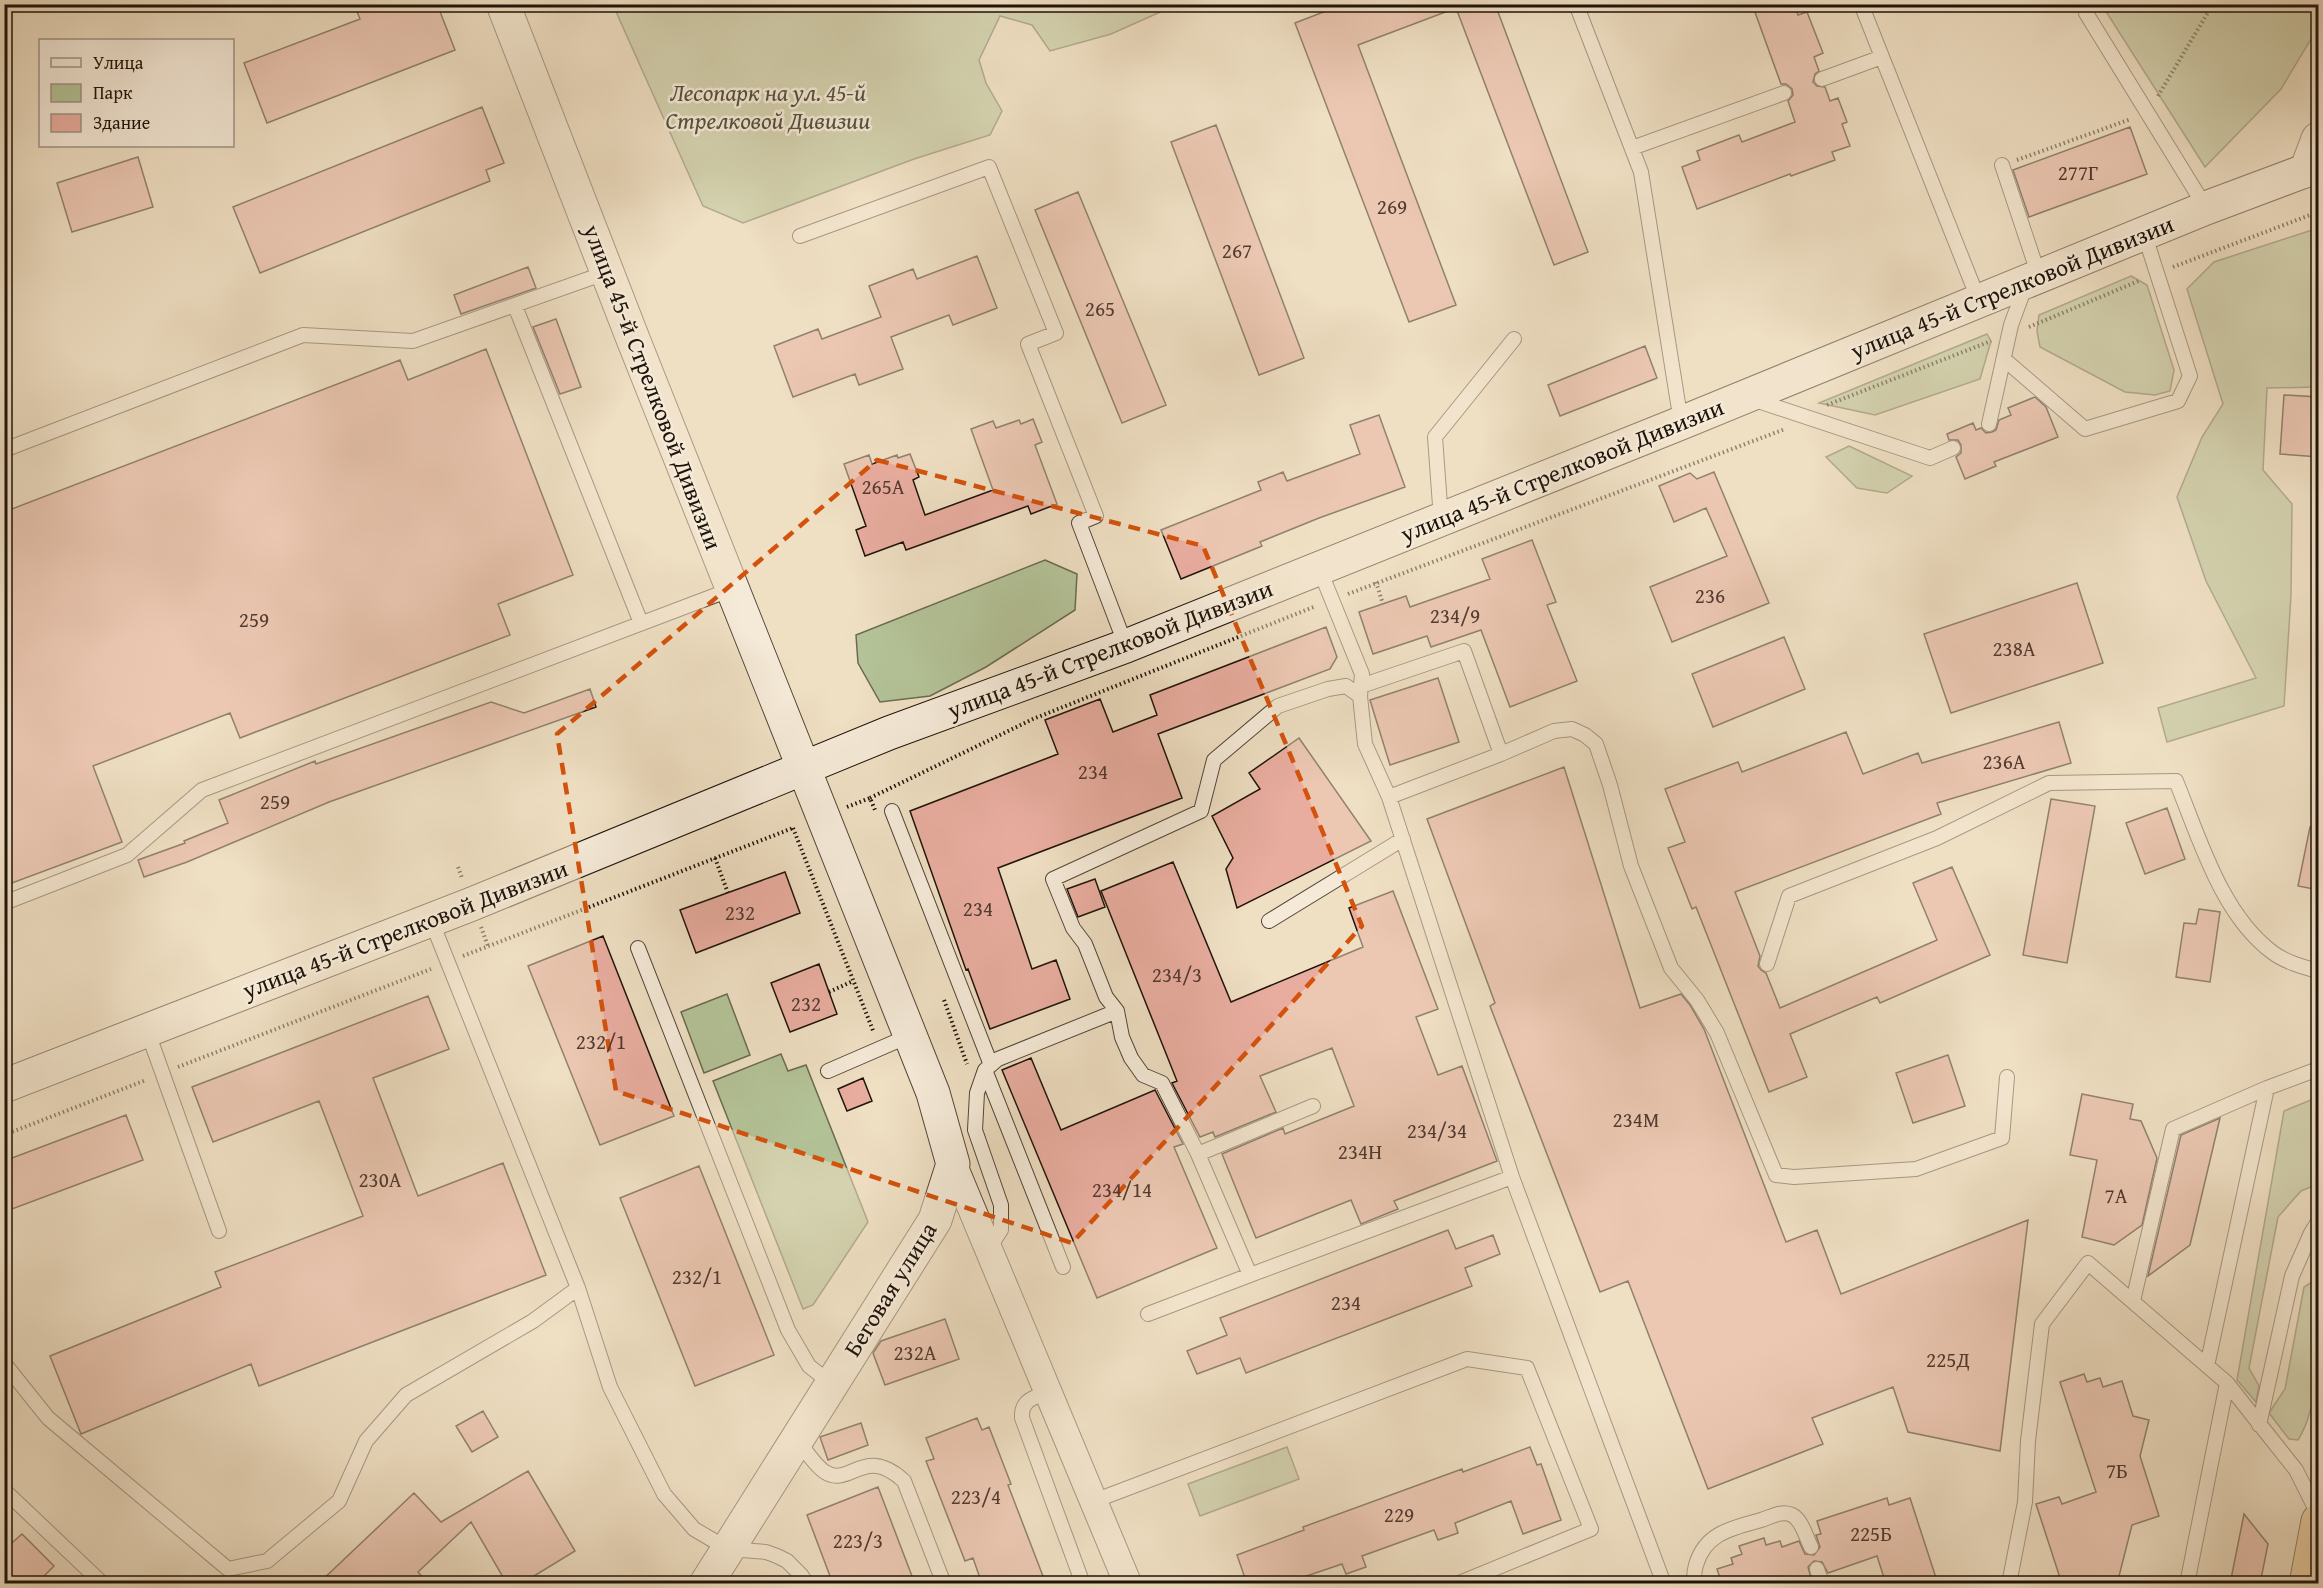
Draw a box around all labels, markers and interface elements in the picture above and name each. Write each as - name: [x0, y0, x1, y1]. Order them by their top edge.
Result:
- legend: [39, 39, 234, 147]
- text: Улица: [93, 49, 144, 76]
- park label: Лесопарк на ул. 45-й Стрелковой Дивизии: [666, 75, 870, 138]
- text: Парк: [93, 79, 133, 106]
- text: Здание: [93, 109, 150, 136]
- house number: 277Г: [2058, 157, 2098, 188]
- house number: 269: [1377, 191, 1407, 222]
- street label: улица 45-й Стрелковой Дивизии: [1844, 206, 2179, 368]
- street label: улица 45-й Стрелковой Дивизии: [574, 218, 731, 555]
- house number: 267: [1222, 235, 1252, 266]
- house number: 265: [1085, 293, 1115, 324]
- street label: улица 45-й Стрелковой Дивизии: [1394, 389, 1729, 551]
- house number: 265А: [861, 471, 905, 502]
- street label: улица 45-й Стрелковой Дивизии: [941, 571, 1278, 728]
- house number: 236: [1695, 580, 1725, 611]
- house number: 234/9: [1430, 600, 1480, 631]
- house number: 259: [239, 604, 269, 635]
- house number: 238А: [1992, 633, 2036, 664]
- house number: 236А: [1982, 746, 2026, 777]
- house number: 234: [1078, 756, 1108, 787]
- house number: 259: [260, 786, 290, 817]
- street label: улица 45-й Стрелковой Дивизии: [236, 851, 573, 1008]
- house number: 234: [963, 893, 993, 924]
- house number: 232: [725, 897, 755, 928]
- house number: 234/3: [1152, 959, 1202, 990]
- house number: 232: [791, 988, 821, 1019]
- house number: 232/1: [576, 1026, 626, 1057]
- house number: 234М: [1613, 1104, 1659, 1135]
- house number: 234/34: [1407, 1115, 1467, 1146]
- house number: 234Н: [1338, 1136, 1382, 1167]
- house number: 230А: [358, 1164, 402, 1195]
- house number: 234/14: [1092, 1174, 1152, 1205]
- house number: 7А: [2105, 1180, 2128, 1211]
- street label: Беговая улица: [835, 1215, 946, 1363]
- house number: 232/1: [672, 1261, 722, 1292]
- house number: 234: [1331, 1287, 1361, 1318]
- house number: 232А: [893, 1337, 937, 1368]
- house number: 225Д: [1926, 1344, 1970, 1375]
- house number: 7Б: [2106, 1455, 2128, 1486]
- house number: 223/4: [951, 1481, 1001, 1512]
- house number: 229: [1384, 1499, 1414, 1530]
- house number: 225Б: [1850, 1518, 1892, 1549]
- house number: 223/3: [833, 1525, 883, 1556]

